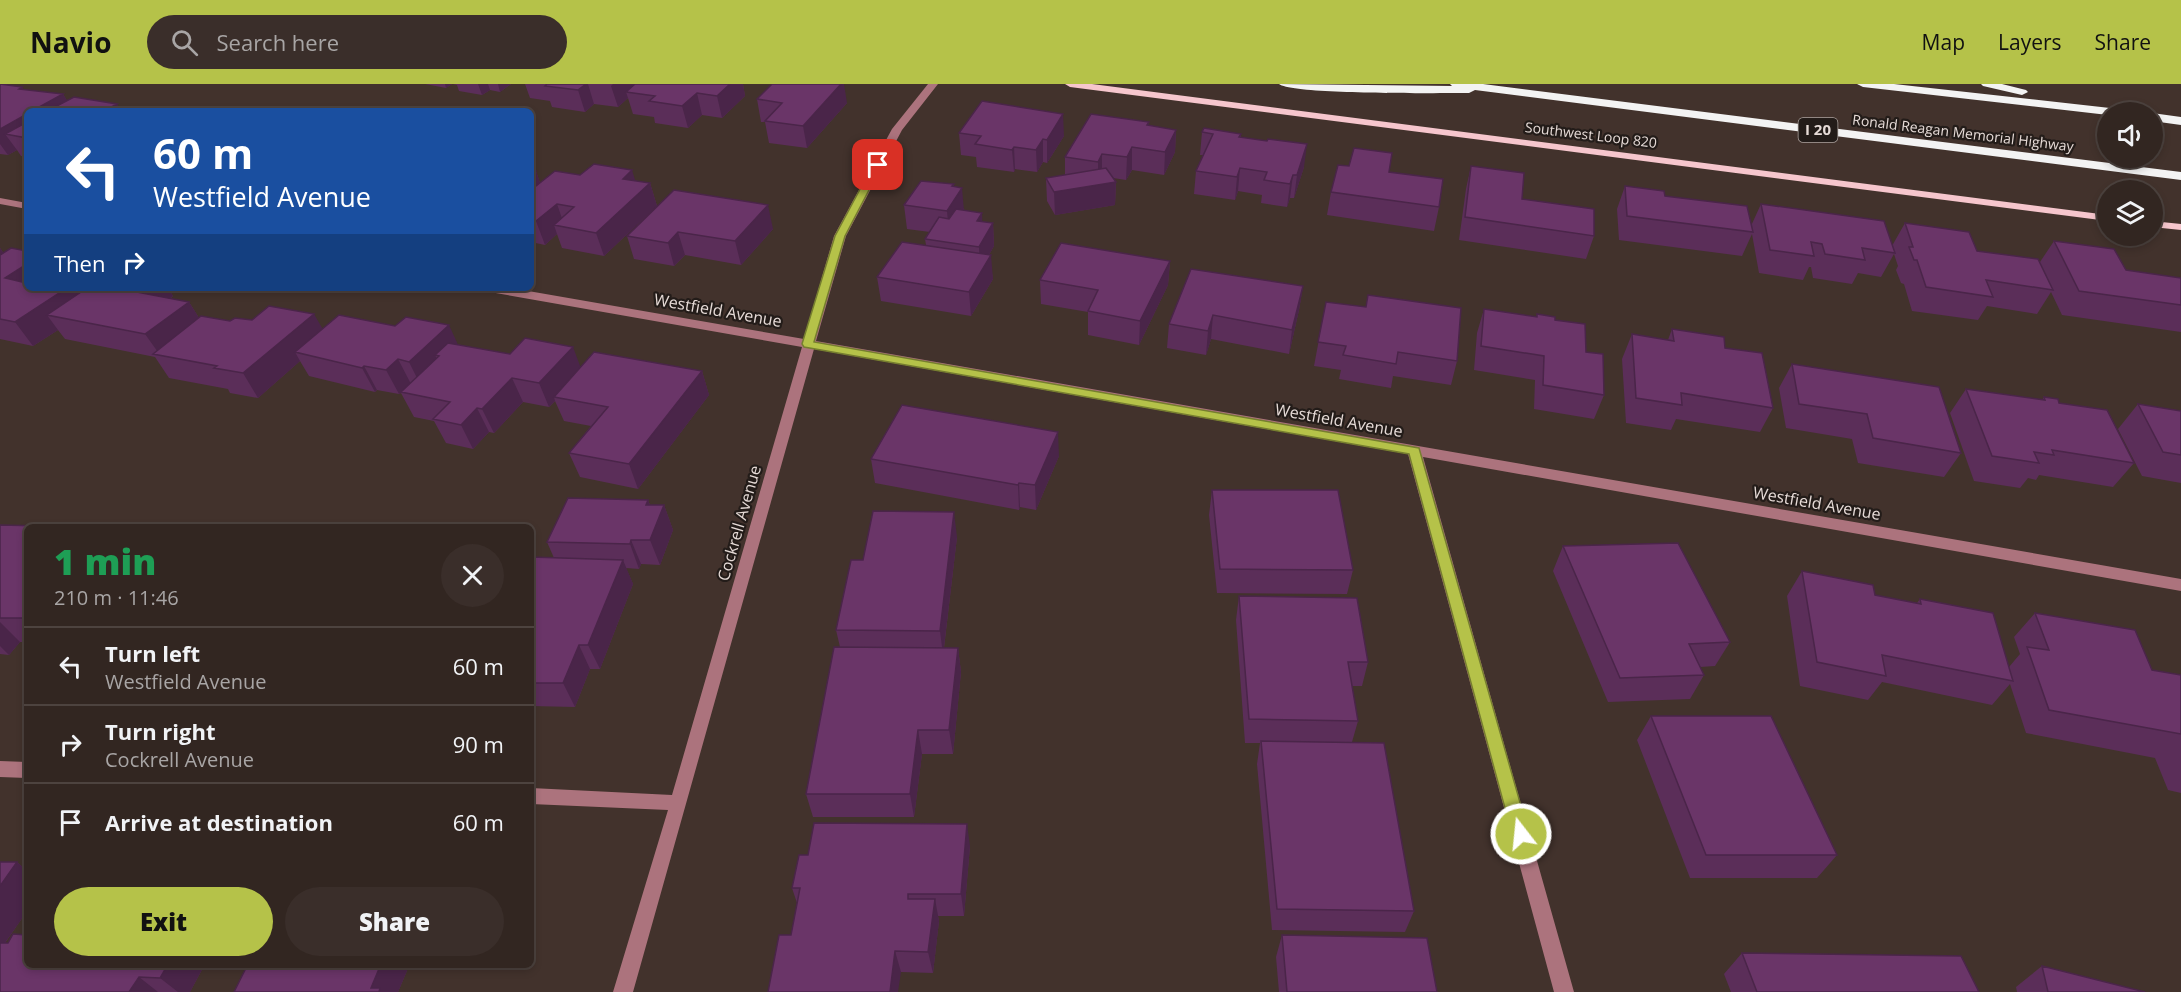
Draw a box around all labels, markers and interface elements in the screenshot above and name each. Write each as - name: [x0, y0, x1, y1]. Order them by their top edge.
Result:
- search box: [147, 15, 567, 69]
- text: Navio: [30, 23, 111, 61]
- icon: search: [168, 26, 201, 59]
- text: Search here: [216, 27, 339, 57]
- text: Map: [1922, 28, 1965, 56]
- text: Layers: [1998, 28, 2062, 56]
- text: Share: [2095, 28, 2151, 56]
- map controls: [2097, 102, 2163, 246]
- button: sound: [2097, 102, 2163, 168]
- street label: Ronald Reagan Memorial Highway: [1851, 109, 2076, 156]
- street label: Southwest Loop 820: [1524, 117, 1658, 152]
- road number: I 20: [1798, 118, 1838, 142]
- text: 60 m: [153, 124, 253, 181]
- icon: left: [54, 132, 132, 210]
- pin: [852, 139, 903, 190]
- icon: arrive: [861, 148, 894, 181]
- text: Westfield Avenue: [153, 178, 371, 215]
- button: layers: [2097, 180, 2163, 246]
- icon: right: [117, 246, 150, 279]
- text: Then: [54, 248, 105, 278]
- street label: Westfield Avenue: [652, 288, 784, 332]
- street label: Westfield Avenue: [1273, 398, 1405, 442]
- street label: Cockrell Avenue: [712, 463, 766, 583]
- street label: Westfield Avenue: [1751, 481, 1883, 525]
- text: 1 min: [54, 537, 156, 586]
- button: close: [441, 544, 504, 607]
- text: 210 m · 11:46: [54, 584, 179, 611]
- text: Turn left: [105, 638, 200, 668]
- icon: left: [54, 650, 87, 683]
- text: 60 m: [453, 651, 504, 681]
- text: Westfield Avenue: [105, 668, 266, 695]
- text: Turn right: [105, 716, 216, 746]
- icon: right: [54, 728, 87, 761]
- text: 90 m: [453, 729, 504, 759]
- text: Cockrell Avenue: [105, 746, 254, 773]
- position arrow: [1489, 802, 1553, 866]
- icon: arrive: [54, 806, 87, 839]
- text: Arrive at destination: [105, 807, 333, 837]
- text: 60 m: [453, 807, 504, 837]
- button: Exit: [54, 887, 273, 956]
- button: Share: [285, 887, 504, 956]

